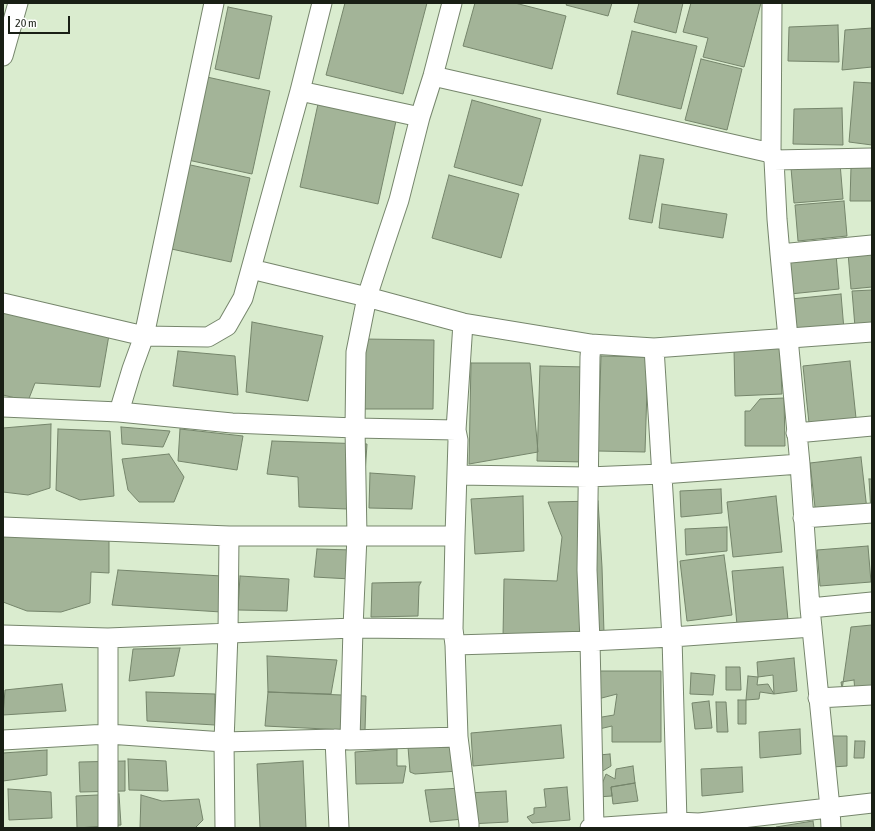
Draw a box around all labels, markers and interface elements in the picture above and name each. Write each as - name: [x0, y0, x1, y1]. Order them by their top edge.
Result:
- scale bar: [10, 8, 72, 34]
- text: 20 m: [15, 16, 37, 30]

